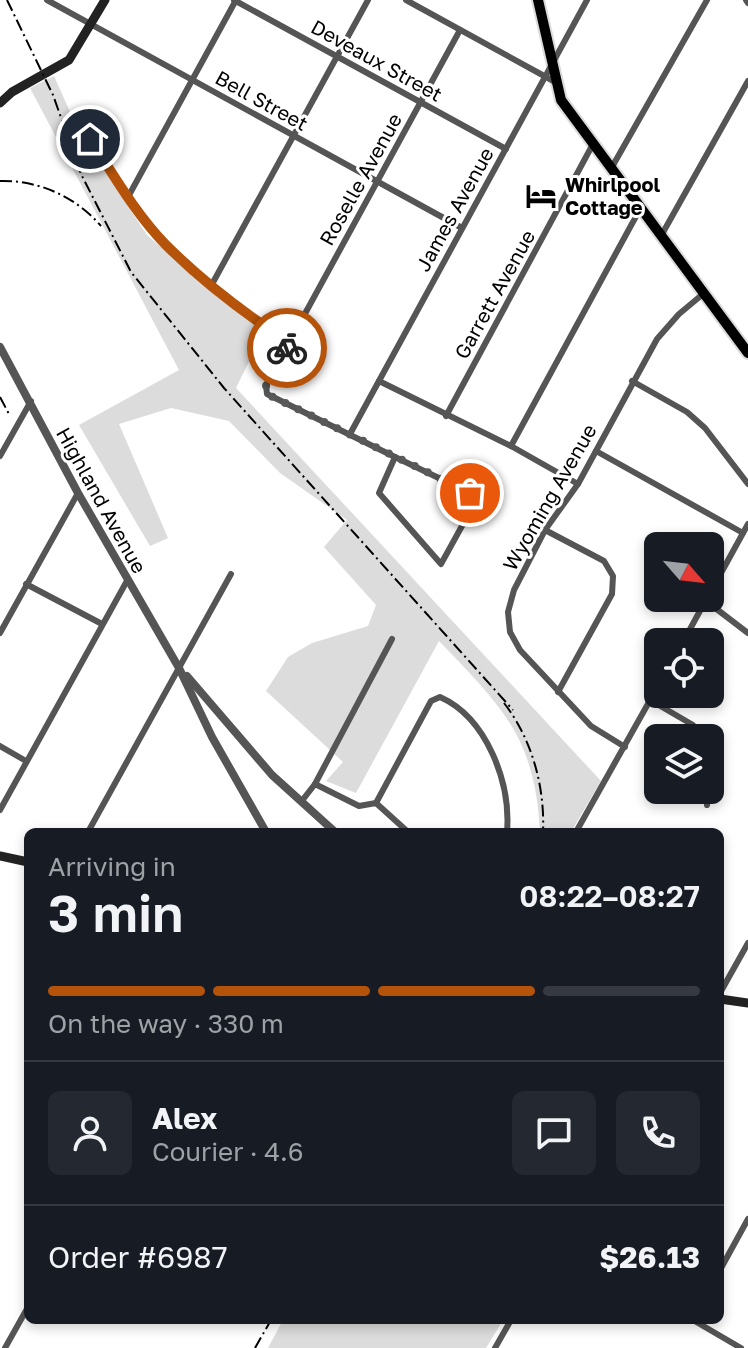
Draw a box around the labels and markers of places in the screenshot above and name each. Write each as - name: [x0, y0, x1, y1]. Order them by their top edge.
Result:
- pin: [56, 105, 124, 173]
- place label: Whirlpool Cottage: [565, 172, 660, 219]
- hotel icon: Whirlpool Cottage: [524, 179, 558, 213]
- pin: [436, 459, 504, 527]

